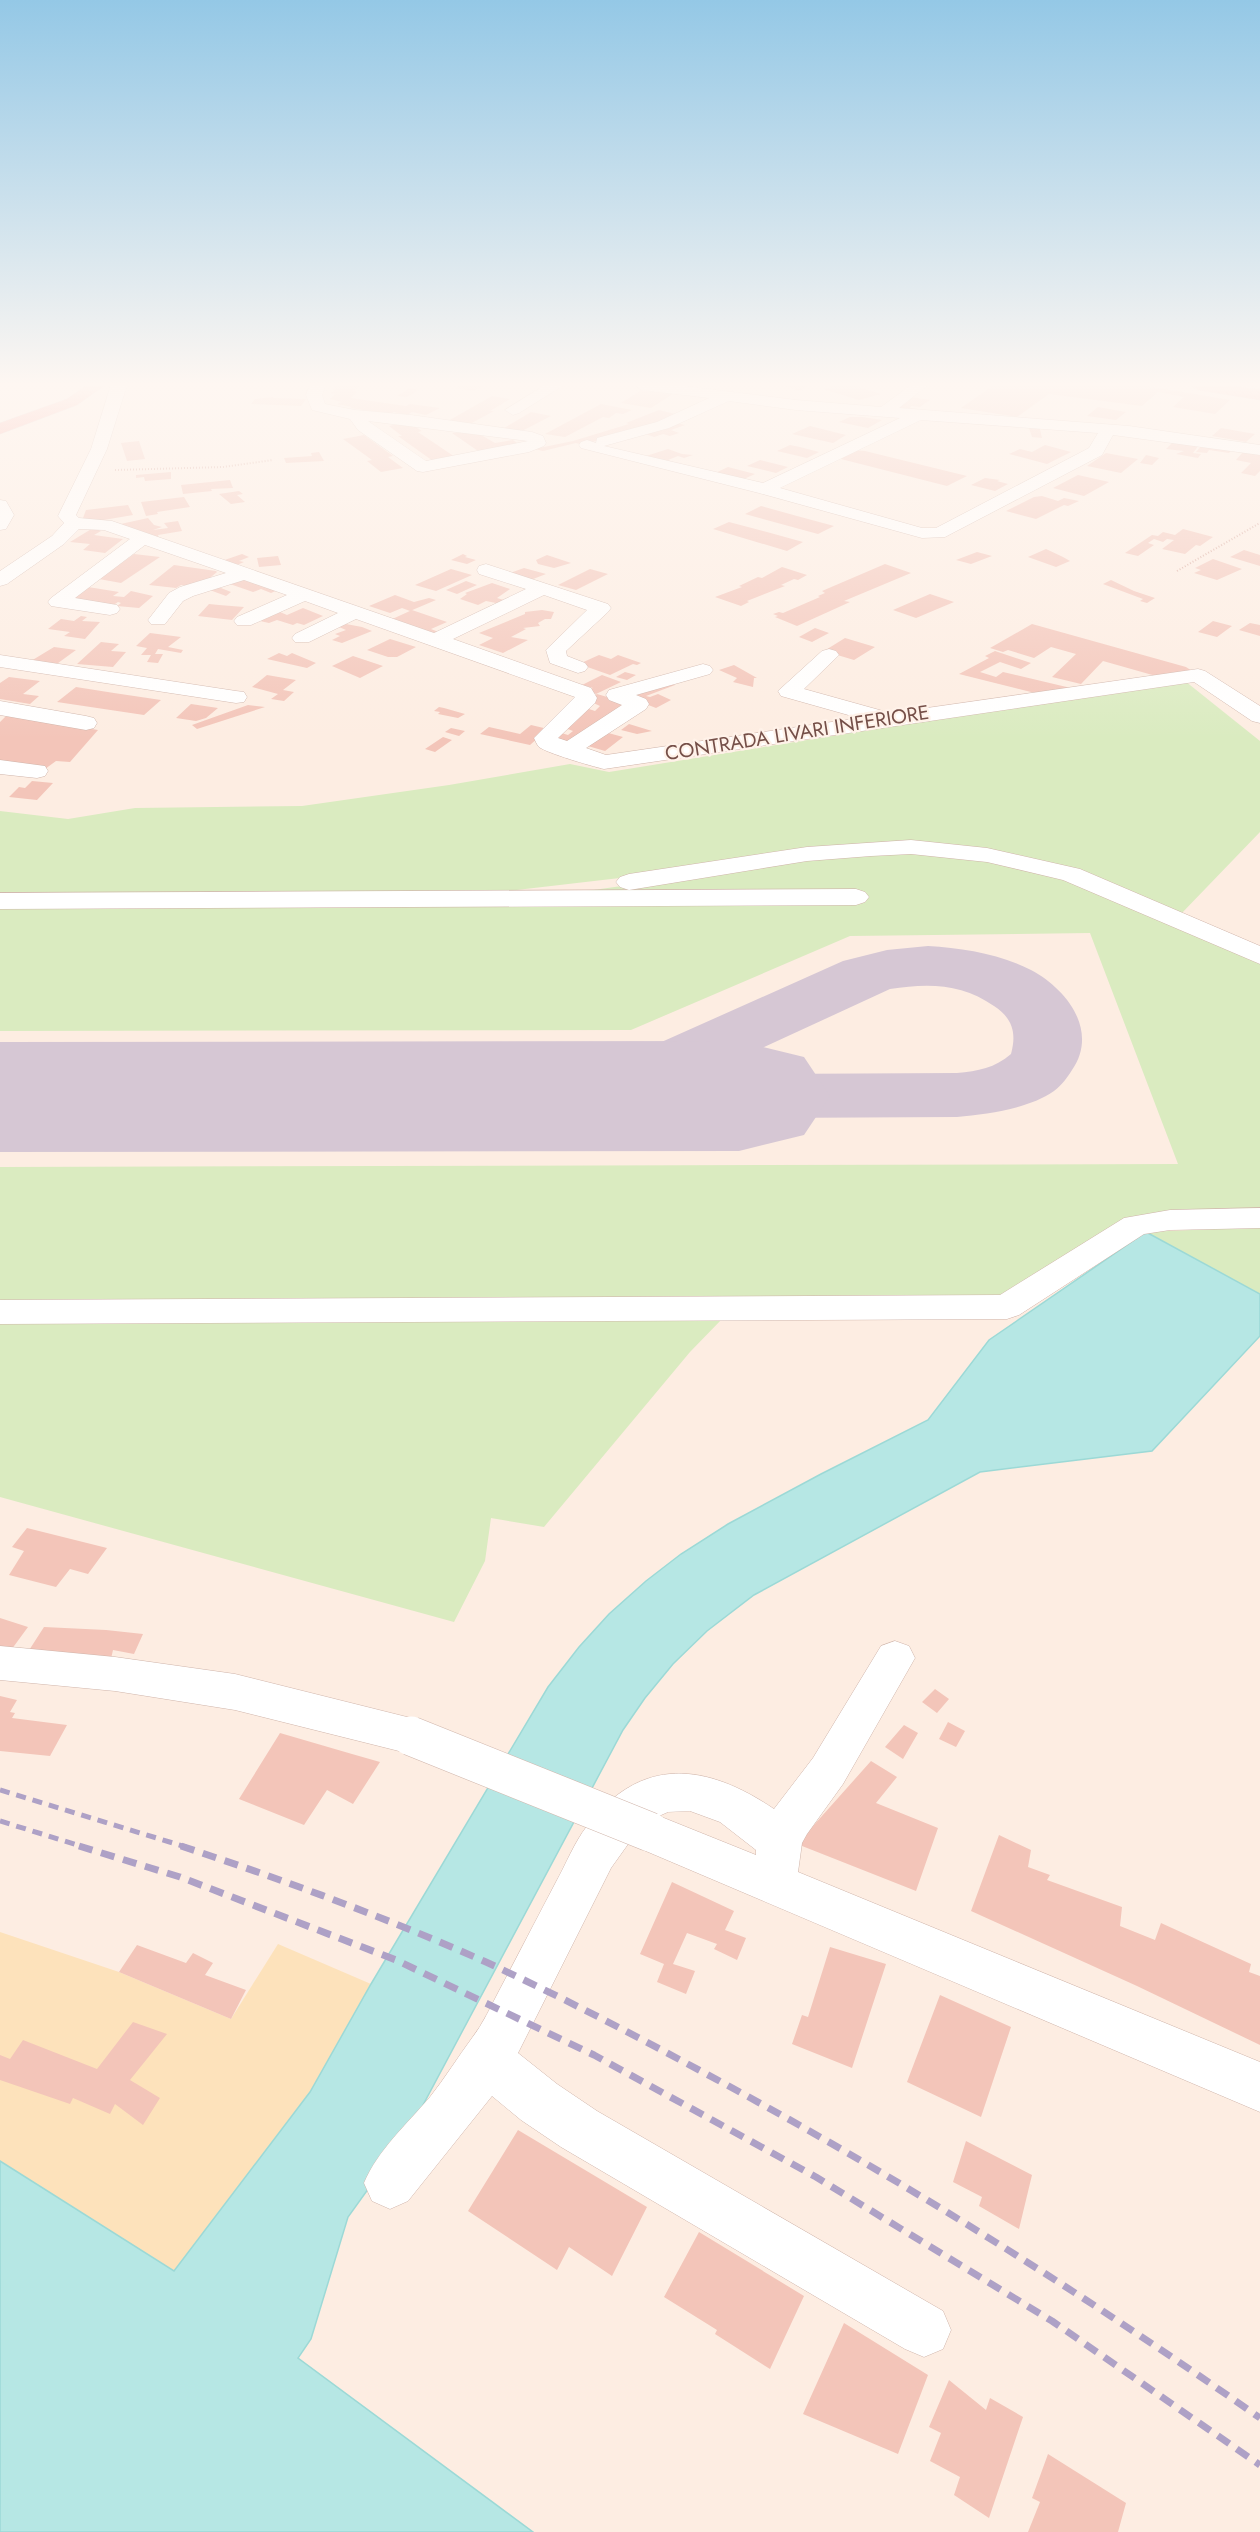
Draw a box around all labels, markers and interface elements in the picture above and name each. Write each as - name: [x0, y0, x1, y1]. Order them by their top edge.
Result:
- street label: CONTRADA LIVARI INFERIORE: [663, 698, 931, 768]

